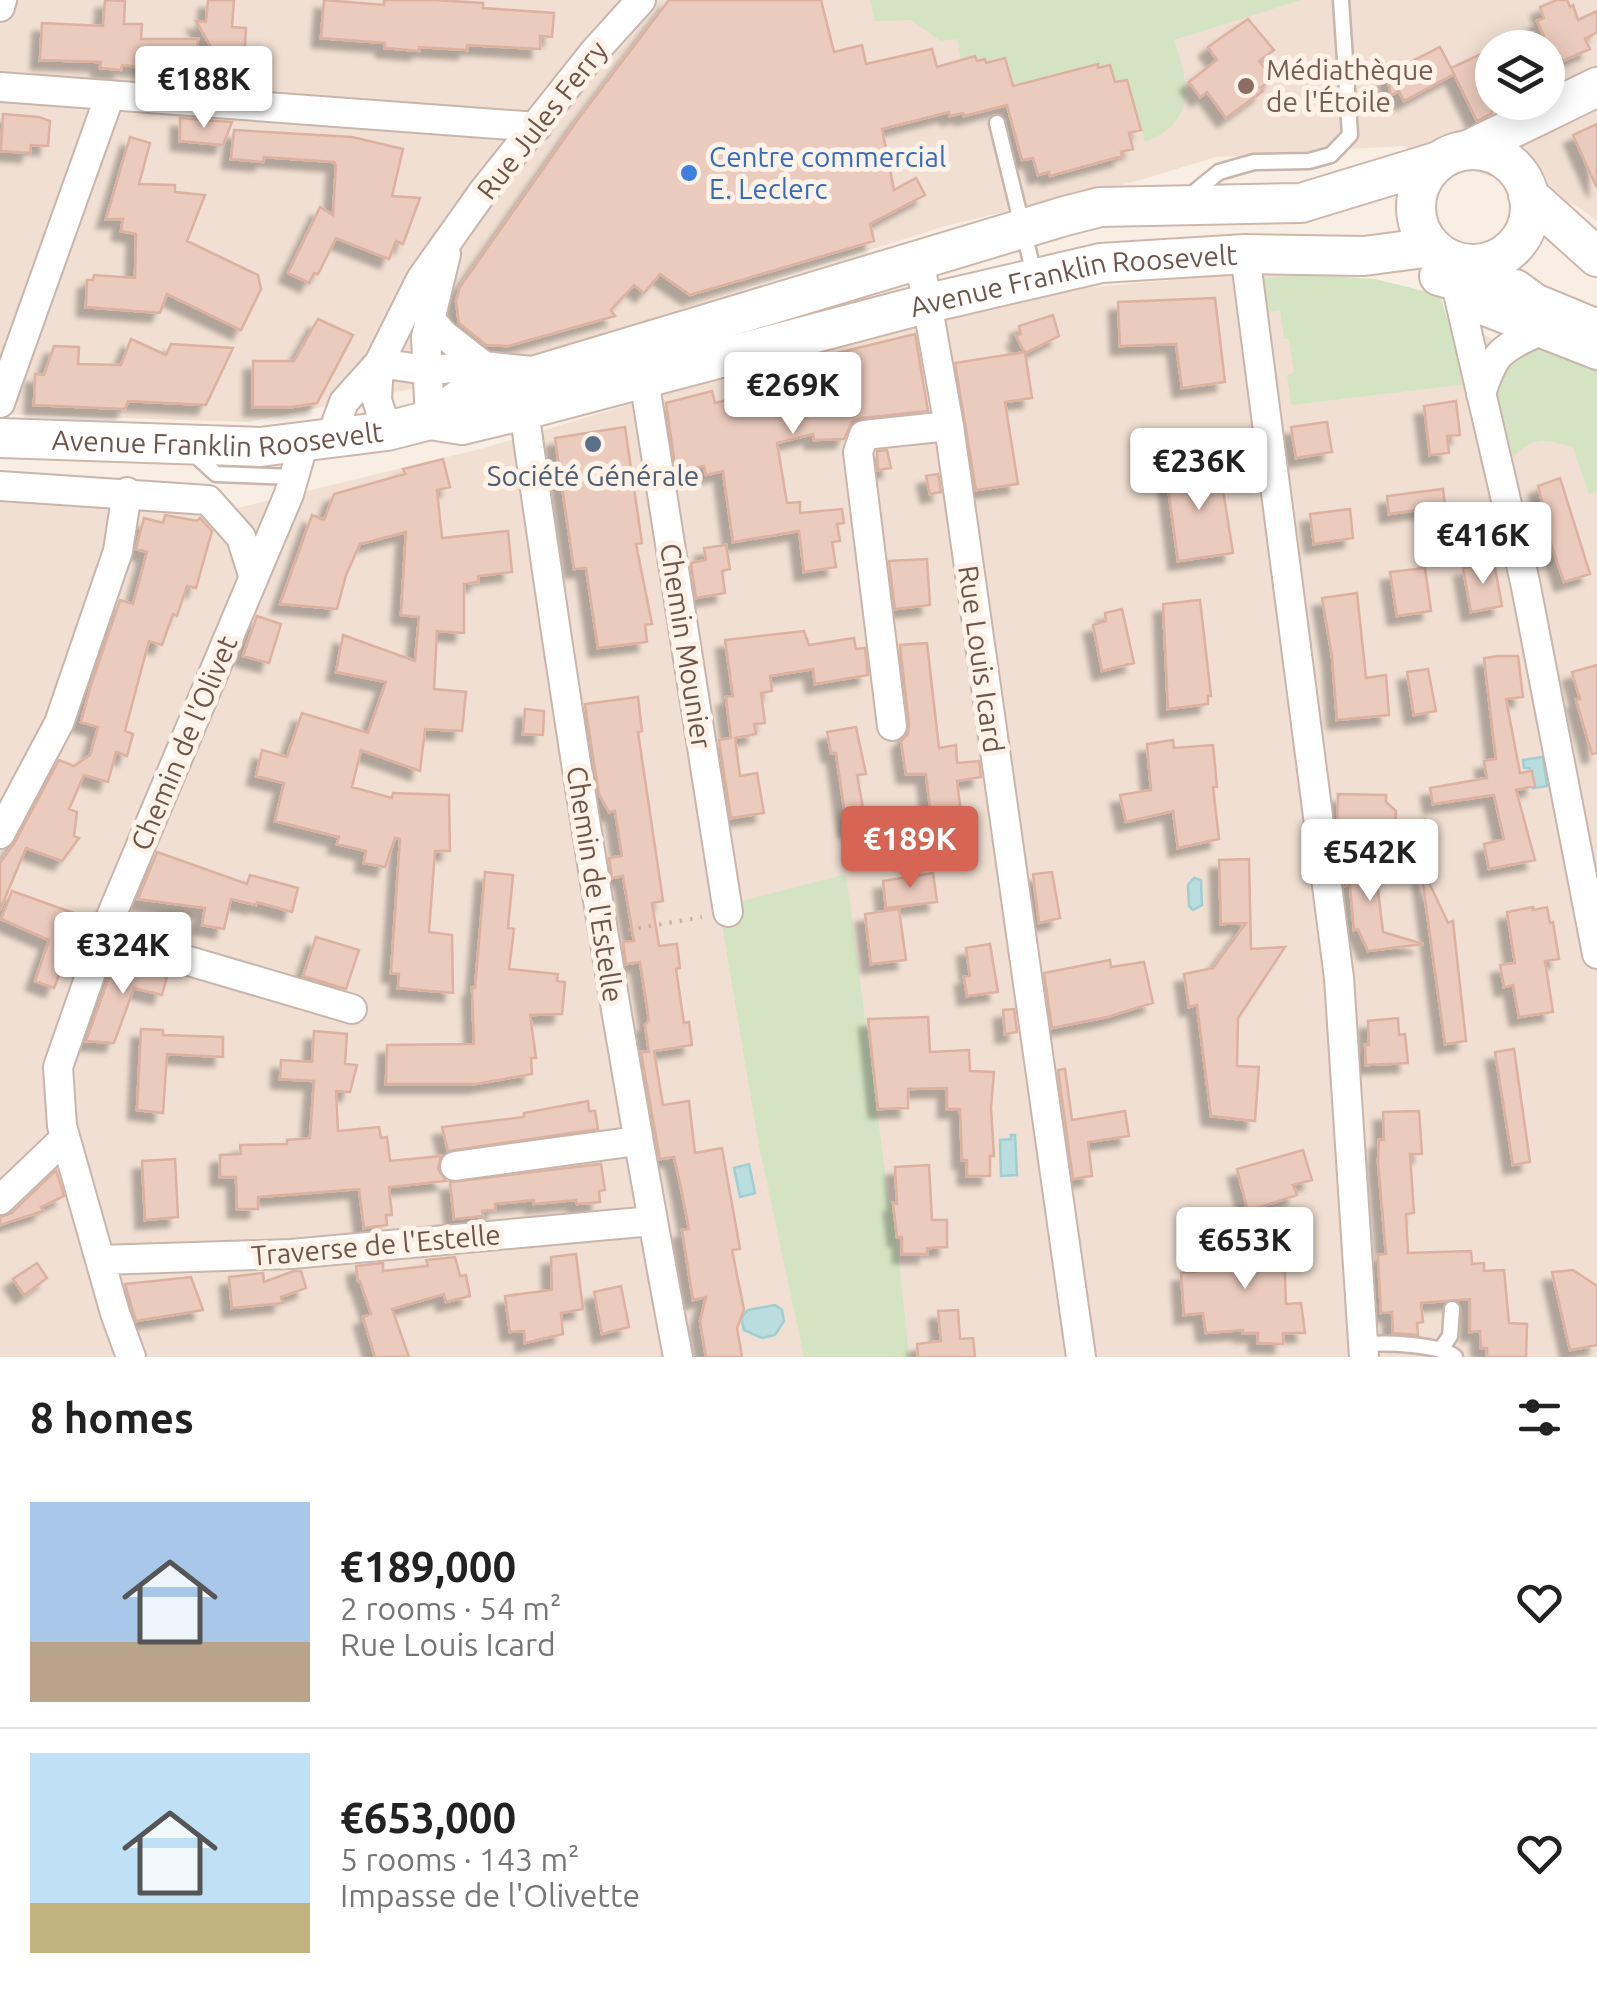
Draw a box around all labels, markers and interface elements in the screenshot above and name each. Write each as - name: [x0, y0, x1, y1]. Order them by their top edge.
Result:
- map controls: [1475, 30, 1565, 120]
- button: layers: [1475, 30, 1565, 120]
- street label: Rue Jules Ferry: [470, 35, 613, 205]
- pin: €188K: [134, 46, 274, 131]
- place label: Médiathèque de l'Étoile: [1266, 54, 1434, 117]
- text: €188K: [157, 60, 251, 96]
- marker: Médiathèque de l'Étoile: [1235, 75, 1257, 97]
- place label: Centre commercial E. Leclerc: [709, 141, 946, 204]
- marker: Centre commercial E. Leclerc: [678, 162, 700, 184]
- street label: Avenue Franklin Roosevelt: [906, 239, 1238, 322]
- pin: €269K: [723, 352, 863, 437]
- text: €269K: [746, 366, 840, 402]
- street label: Avenue Franklin Roosevelt: [51, 416, 385, 462]
- pin: €236K: [1129, 428, 1269, 513]
- marker: Société Générale: [582, 433, 604, 455]
- text: €236K: [1152, 442, 1246, 478]
- place label: Société Générale: [487, 460, 699, 491]
- pin: €416K: [1413, 502, 1553, 587]
- text: €416K: [1436, 516, 1530, 552]
- street label: Chemin Mounier: [655, 541, 718, 751]
- street label: Rue Louis Icard: [953, 563, 1010, 755]
- street label: Chemin de l'Olivet: [124, 631, 243, 855]
- street label: Chemin de l'Estelle: [562, 764, 629, 1004]
- pin: €189K: [840, 806, 980, 891]
- pin: €542K: [1300, 819, 1440, 904]
- text: €189K: [863, 820, 957, 856]
- text: €542K: [1323, 833, 1417, 869]
- pin: €324K: [53, 912, 193, 997]
- text: €324K: [76, 926, 170, 962]
- pin: €653K: [1175, 1207, 1315, 1292]
- street label: Traverse de l'Estelle: [250, 1218, 502, 1271]
- text: €653K: [1198, 1221, 1292, 1257]
- icon: filters: [1512, 1390, 1567, 1445]
- text: 8 homes: [30, 1394, 194, 1441]
- icon: home: [110, 1542, 230, 1662]
- text: €189,000: [340, 1543, 516, 1590]
- icon: heart: [1512, 1575, 1567, 1630]
- text: 2 rooms · 54 m²: [340, 1590, 561, 1626]
- text: Rue Louis Icard: [340, 1626, 556, 1662]
- icon: home: [110, 1793, 230, 1913]
- text: €653,000: [340, 1794, 516, 1841]
- icon: heart: [1512, 1826, 1567, 1881]
- text: 5 rooms · 143 m²: [340, 1841, 580, 1877]
- text: Impasse de l'Olivette: [340, 1877, 640, 1913]

